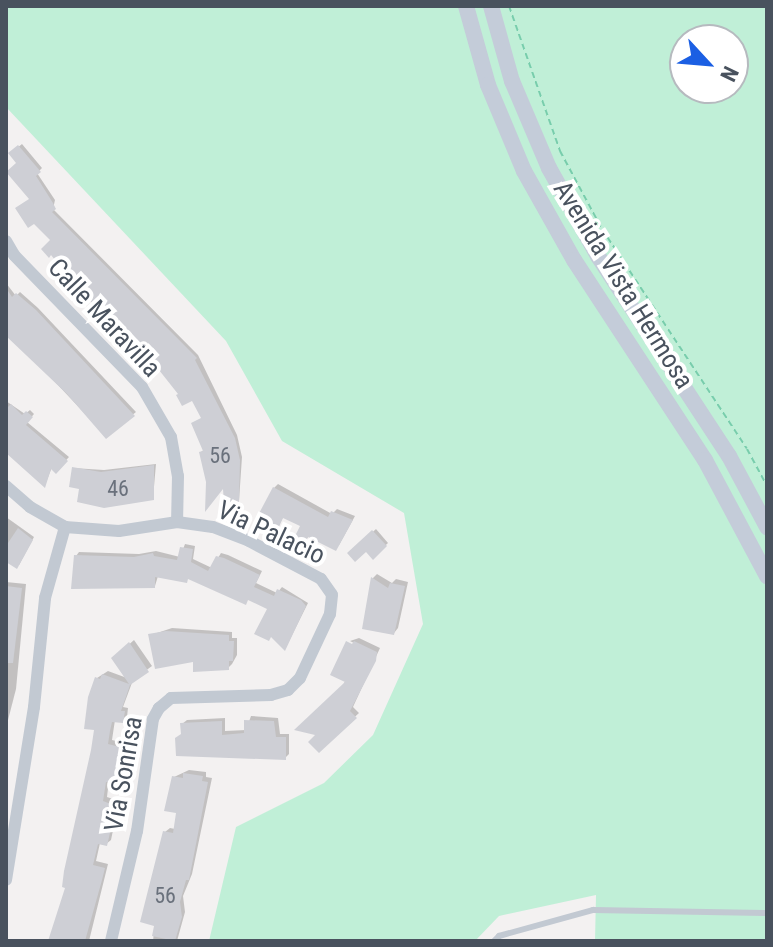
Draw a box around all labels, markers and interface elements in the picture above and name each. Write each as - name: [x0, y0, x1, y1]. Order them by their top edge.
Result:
- north arrow: [669, 24, 749, 104]
- text: N: [715, 62, 743, 85]
- street label: Avenida Vista Hermosa: [546, 175, 700, 395]
- street label: Calle Maravilla: [41, 252, 167, 384]
- house number: 56: [209, 443, 231, 469]
- house number: 46: [107, 476, 129, 502]
- street label: Via Palacio: [212, 495, 330, 571]
- street label: Via Sonrisa: [99, 714, 149, 834]
- house number: 56: [154, 883, 176, 909]

